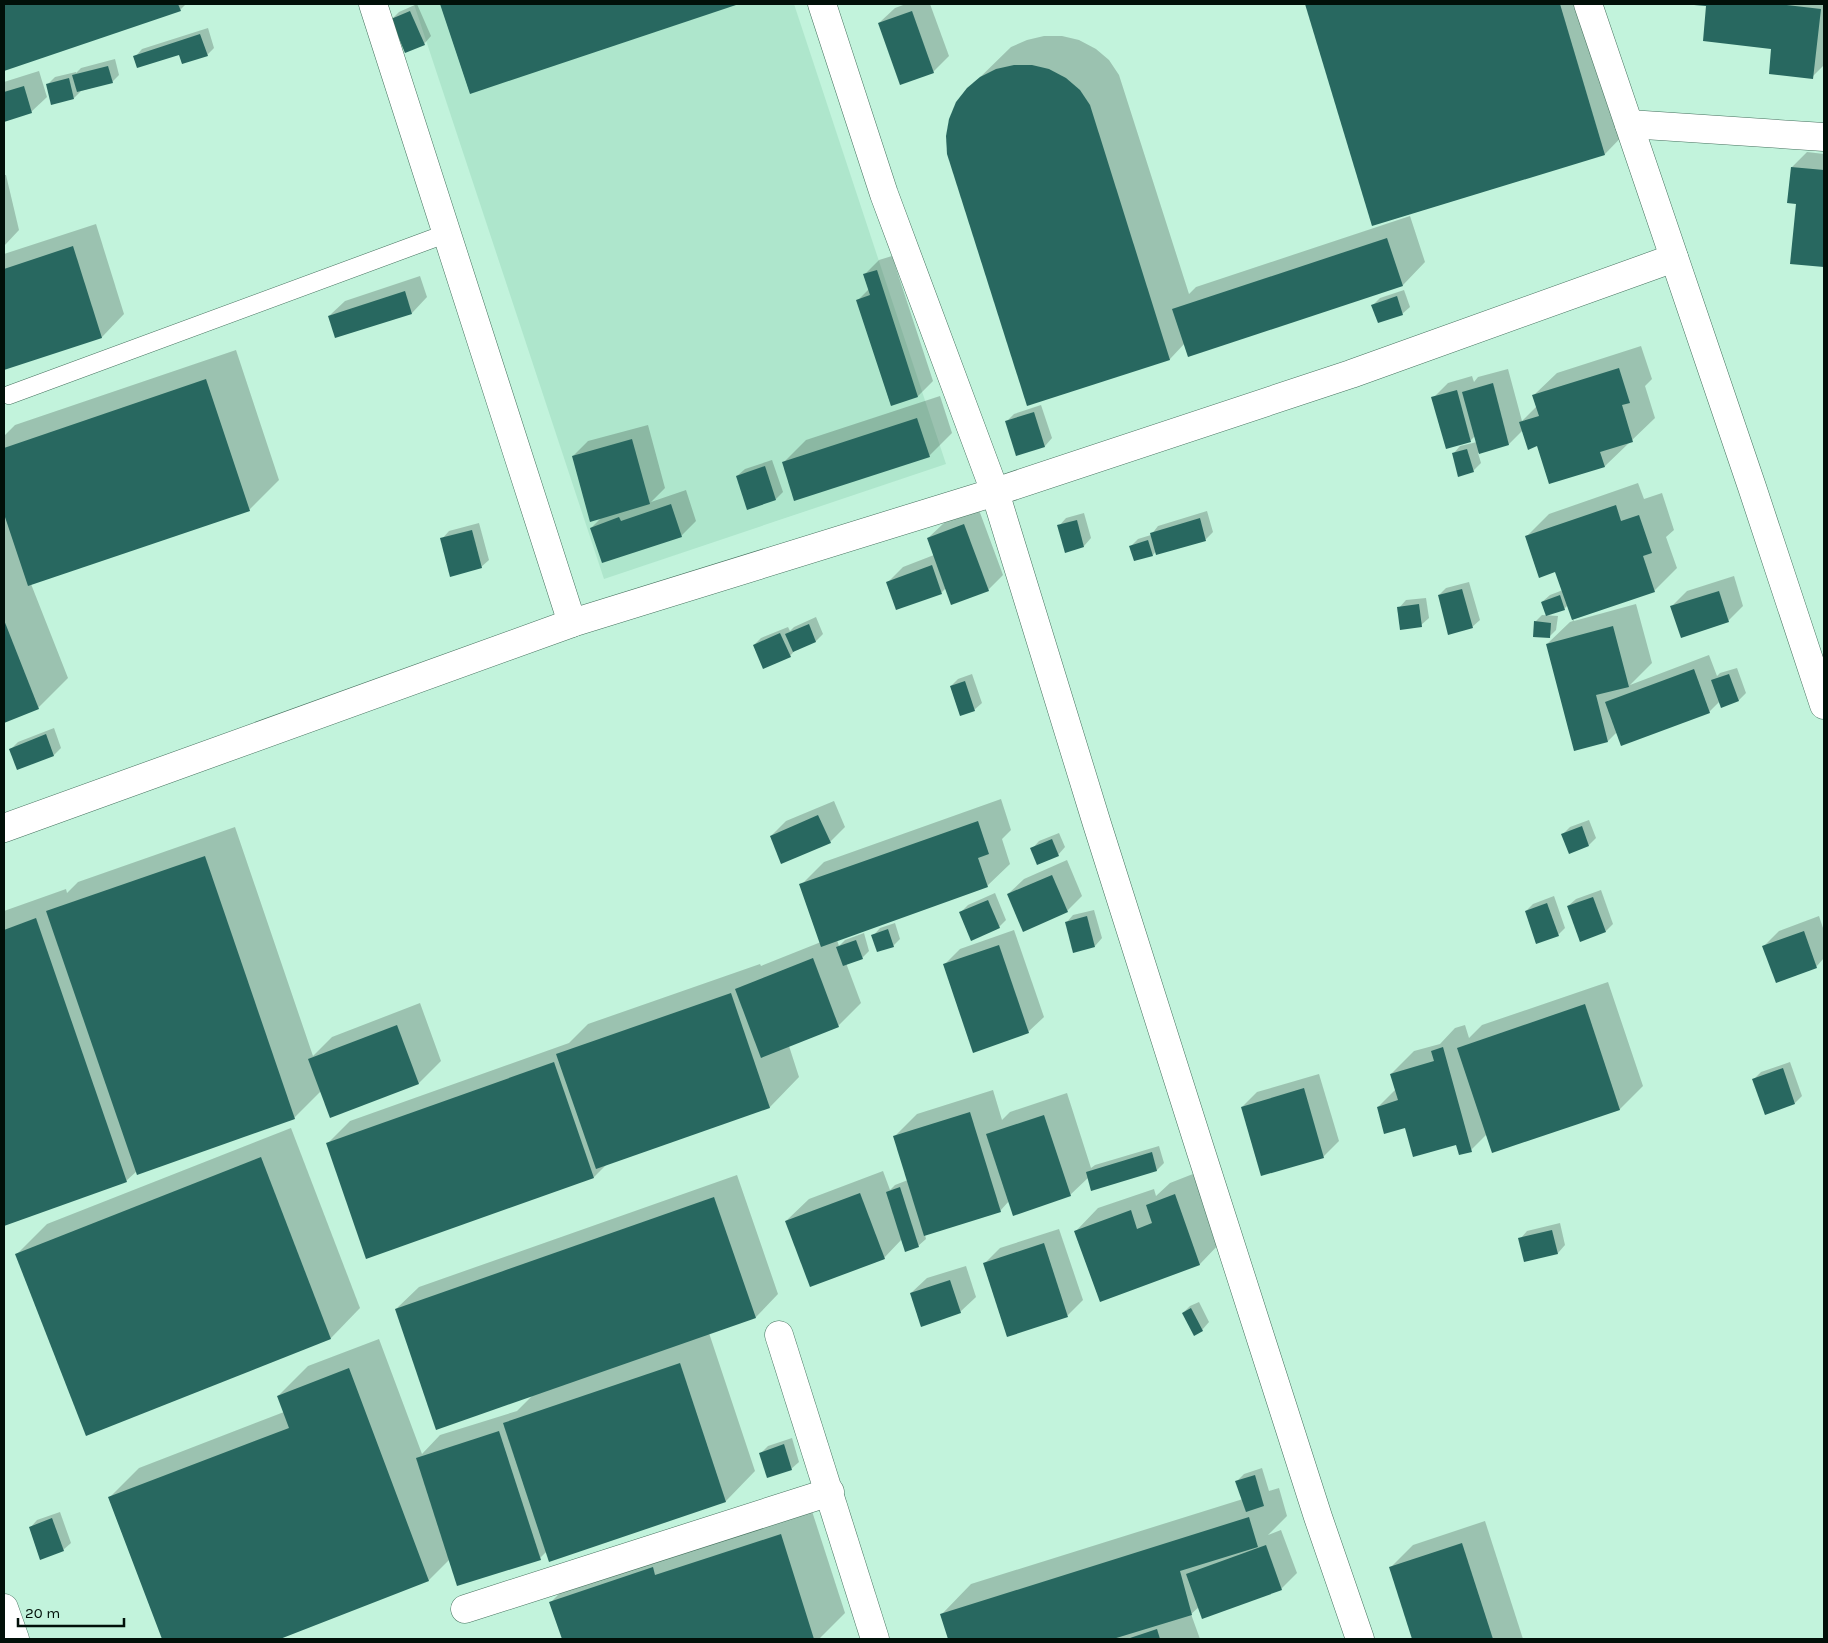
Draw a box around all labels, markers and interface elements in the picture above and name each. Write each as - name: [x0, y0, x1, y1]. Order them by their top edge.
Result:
- scale bar: [18, 1596, 124, 1628]
- text: 20 m: [25, 1604, 60, 1622]

